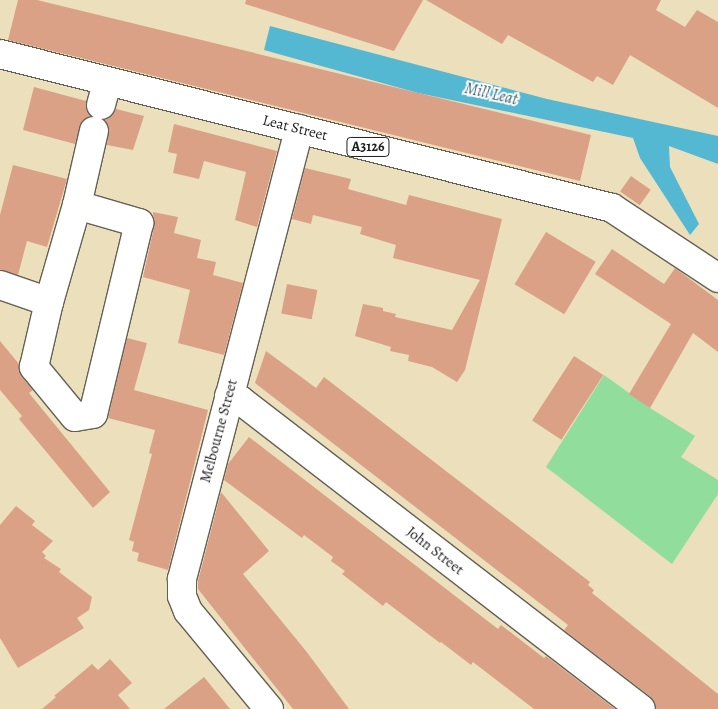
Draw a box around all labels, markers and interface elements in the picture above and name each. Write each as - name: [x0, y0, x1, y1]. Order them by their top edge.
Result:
- water label: Mill Leat: [463, 79, 519, 109]
- street label: Leat Street: [261, 111, 329, 145]
- road number: A3126: [346, 136, 390, 158]
- street label: Melbourne Street: [197, 377, 241, 485]
- street label: John Street: [403, 523, 467, 579]

